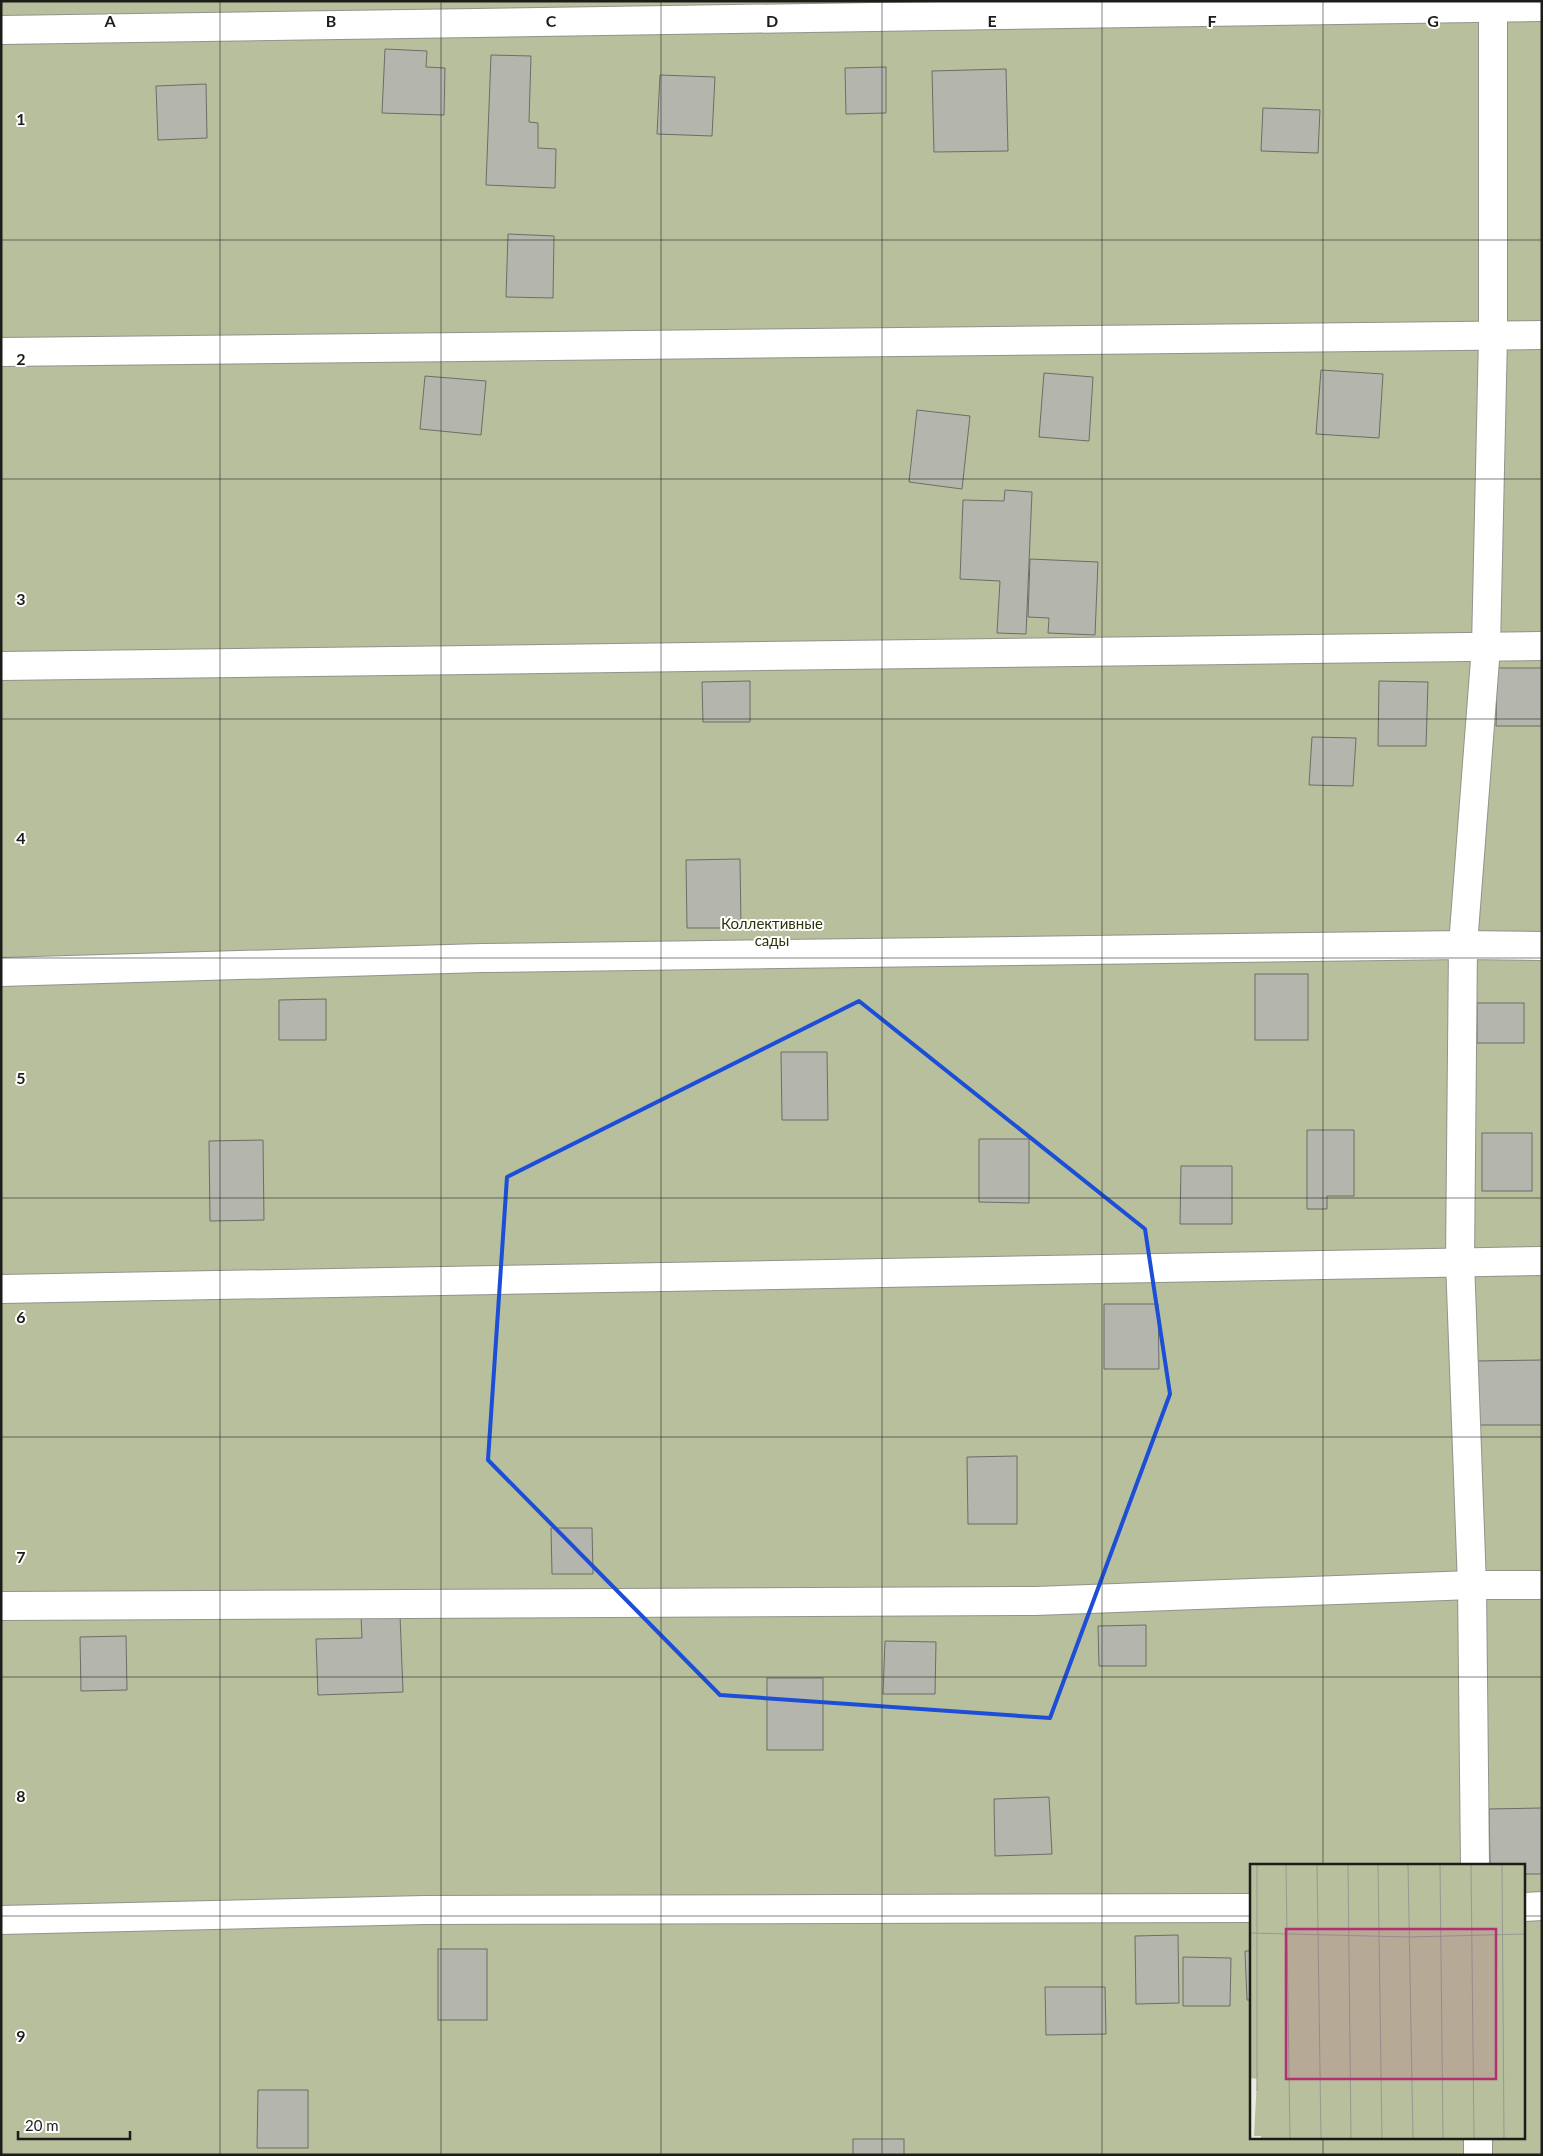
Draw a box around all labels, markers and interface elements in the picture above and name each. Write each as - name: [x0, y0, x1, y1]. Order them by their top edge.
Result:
- text: A: [103, 11, 116, 30]
- text: B: [326, 11, 336, 30]
- text: C: [546, 11, 557, 30]
- text: D: [766, 11, 778, 30]
- text: E: [987, 11, 997, 30]
- text: F: [1207, 11, 1217, 30]
- text: G: [1427, 11, 1439, 30]
- text: 1: [16, 109, 26, 128]
- text: 2: [16, 349, 26, 368]
- text: 3: [16, 589, 26, 608]
- text: 4: [16, 828, 26, 847]
- park label: Коллективные сады: [721, 914, 823, 949]
- text: 5: [16, 1068, 26, 1087]
- text: 6: [16, 1307, 26, 1326]
- text: 7: [16, 1547, 26, 1566]
- text: 8: [16, 1786, 26, 1805]
- inset map: [1250, 1864, 1526, 2138]
- text: 9: [16, 2026, 26, 2045]
- scale bar: [18, 2108, 130, 2140]
- text: 20 m: [25, 2116, 59, 2134]

